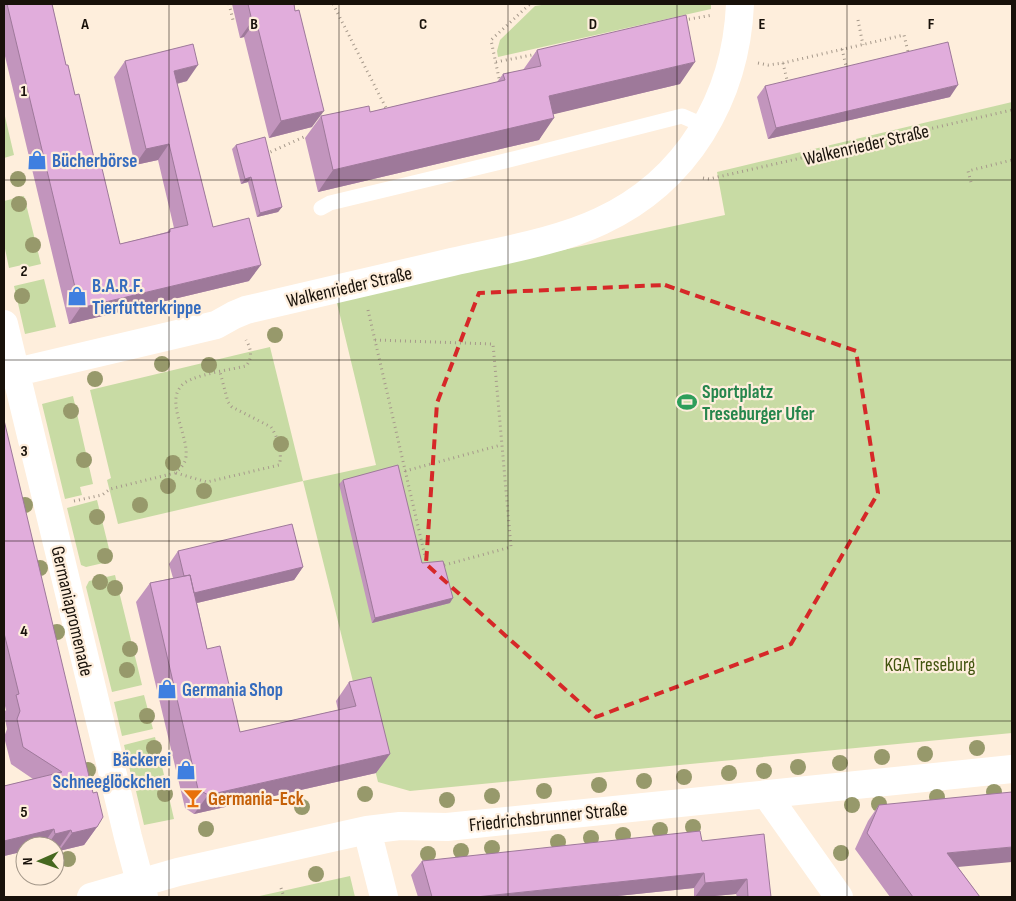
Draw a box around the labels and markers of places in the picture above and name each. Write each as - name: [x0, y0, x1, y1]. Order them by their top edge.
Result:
- shop icon: Bücherbörse: [26, 149, 48, 171]
- place label: Bücherbörse: [52, 150, 137, 173]
- place label: B.A.R.F. Tierfutterkrippe: [92, 275, 201, 320]
- shop icon: B.A.R.F. Tierfutterkrippe: [66, 285, 88, 307]
- place label: Sportplatz Treseburger Ufer: [702, 381, 815, 426]
- sports icon: Sportplatz Treseburger Ufer: [676, 391, 698, 413]
- shop icon: Germania Shop: [156, 678, 178, 700]
- place label: Germania Shop: [182, 679, 283, 702]
- place label: Bäckerei Schneeglöckchen: [52, 749, 171, 794]
- shop icon: Bäckerei Schneeglöckchen: [175, 759, 197, 781]
- bar icon: Germania-Eck: [182, 787, 204, 809]
- place label: Germania-Eck: [208, 788, 304, 811]

